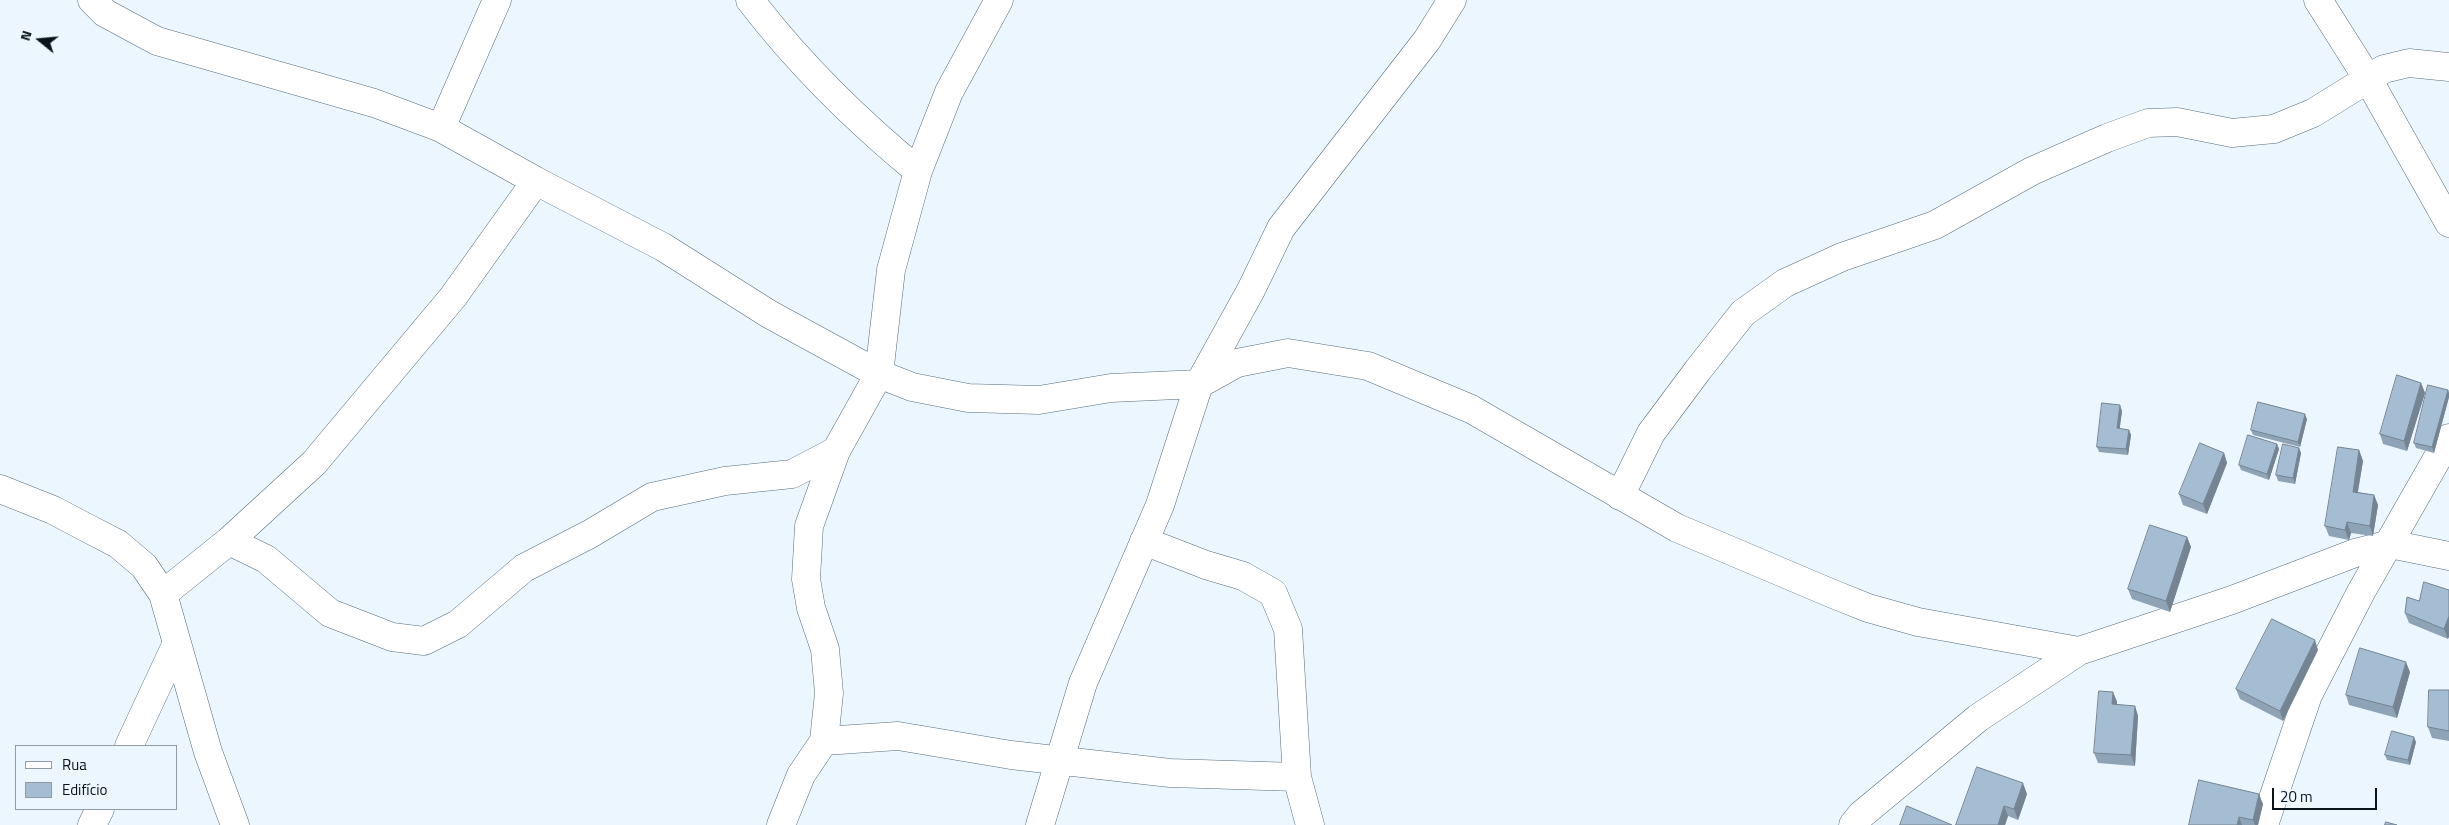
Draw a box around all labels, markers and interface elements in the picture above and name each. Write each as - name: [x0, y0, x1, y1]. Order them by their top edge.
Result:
- north arrow: [15, 15, 65, 65]
- text: N: [14, 28, 37, 43]
- legend: [15, 745, 178, 810]
- text: Rua: [62, 753, 87, 776]
- text: Edifício: [62, 778, 107, 801]
- scale bar: [2274, 778, 2379, 810]
- text: 20 m: [2280, 785, 2313, 808]

